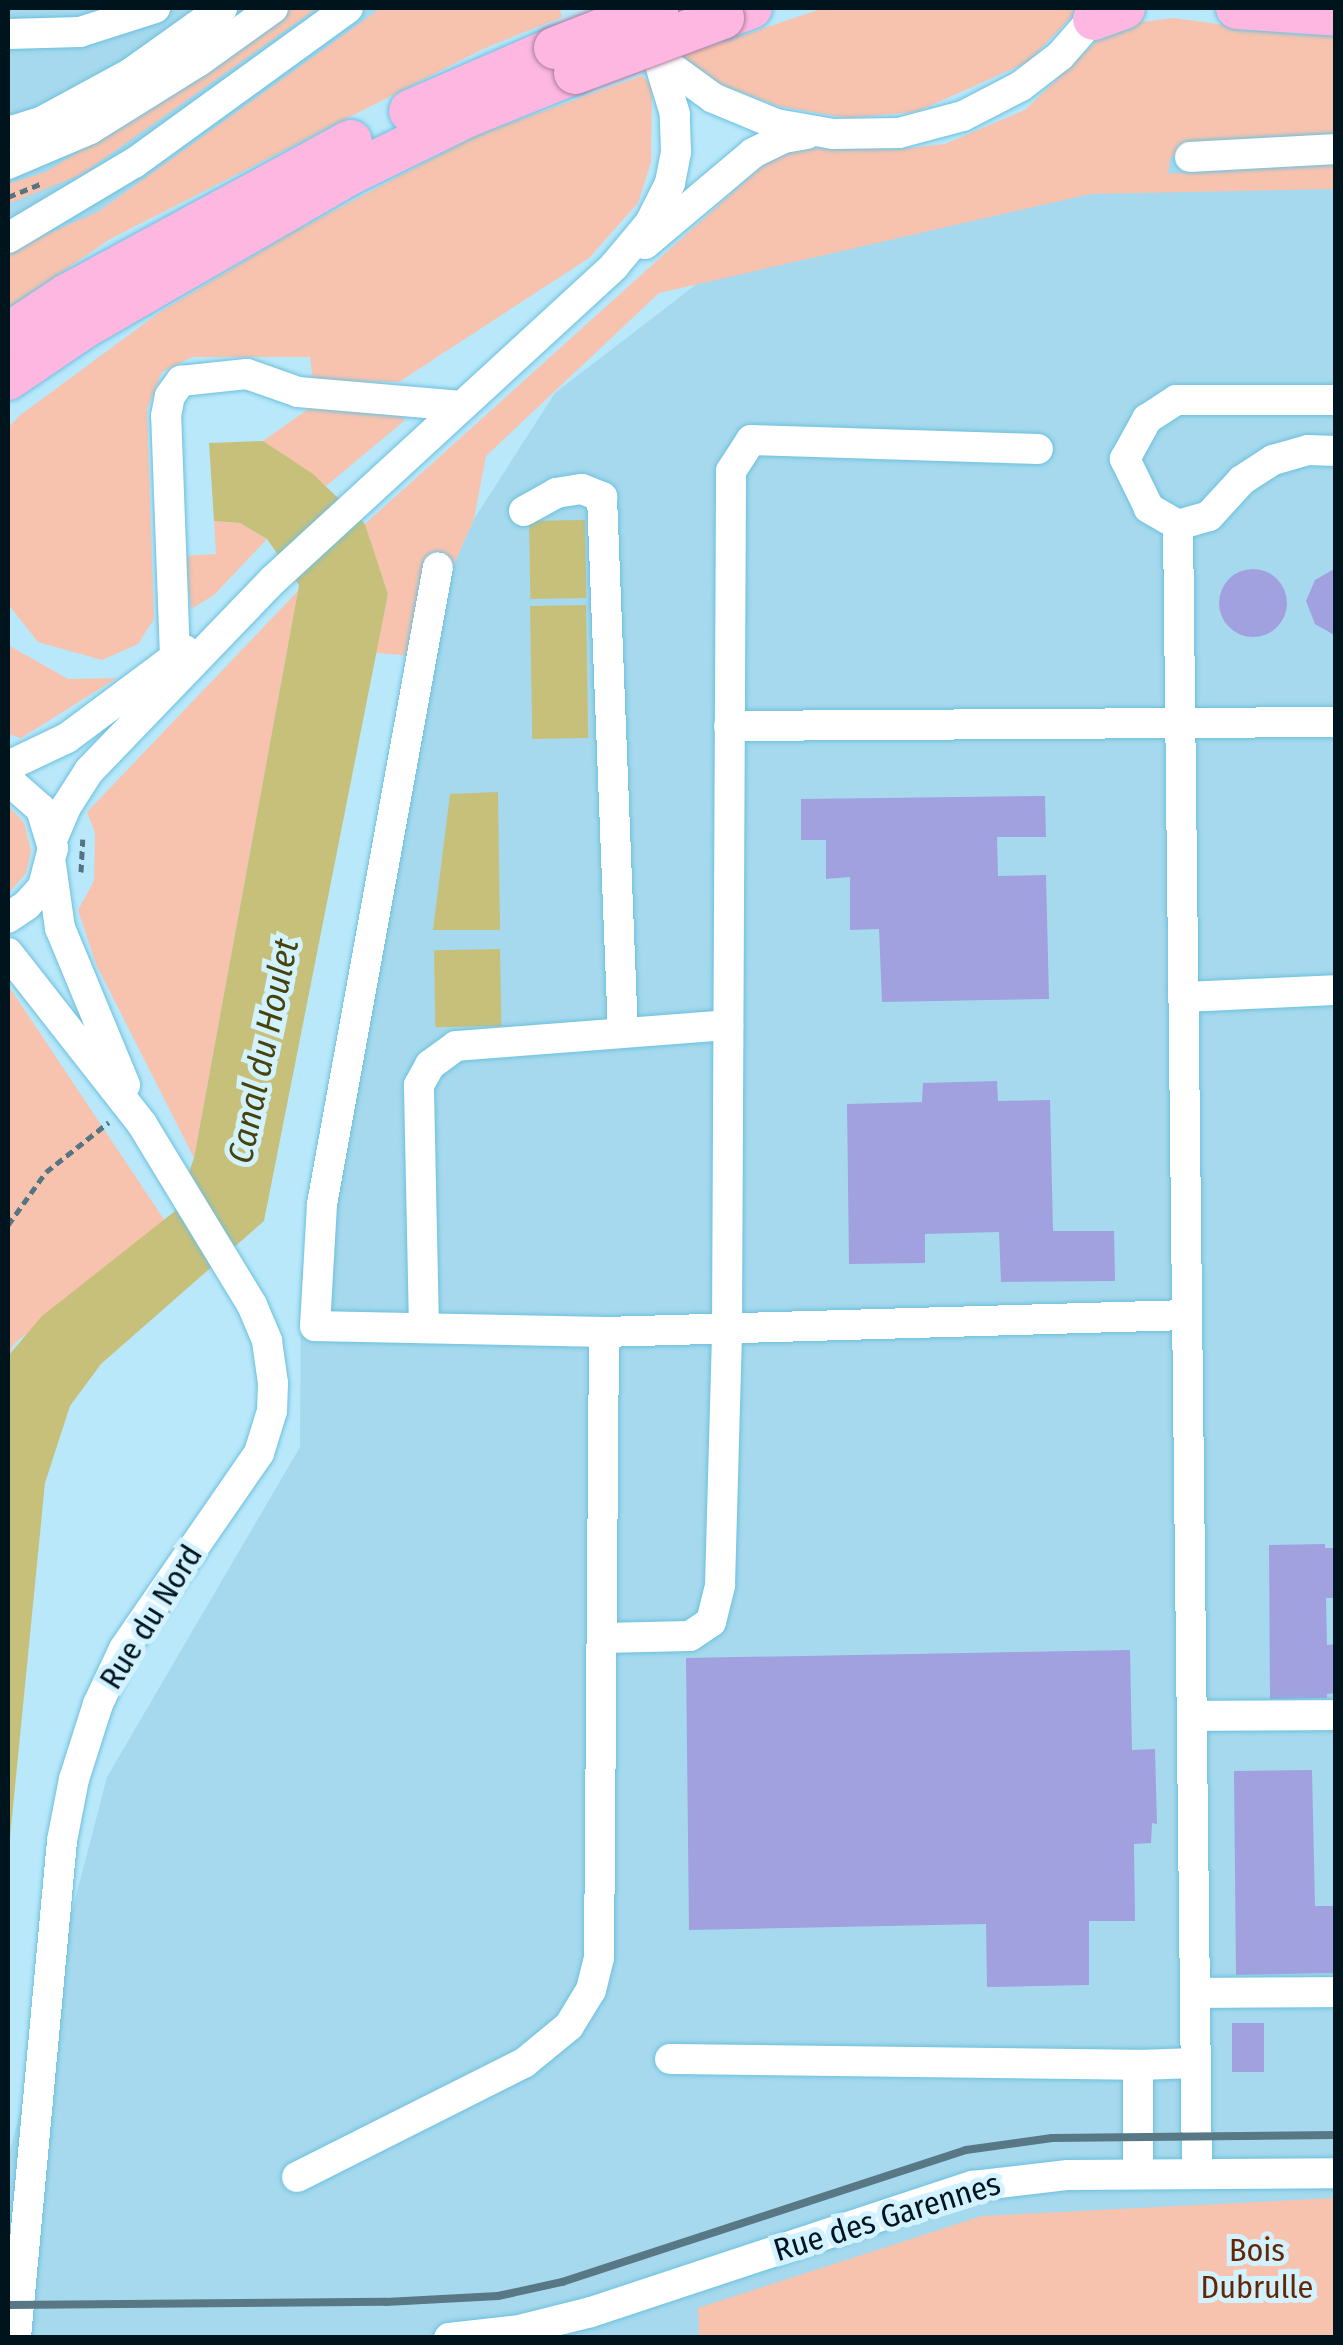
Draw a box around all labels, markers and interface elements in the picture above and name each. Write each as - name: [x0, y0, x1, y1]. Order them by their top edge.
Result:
- water label: Canal du Houlet: [219, 935, 307, 1167]
- street label: Rue du Nord: [92, 1538, 210, 1696]
- street label: Rue des Garennes: [769, 2164, 1005, 2270]
- park label: Bois Dubrulle: [1201, 2232, 1313, 2307]

